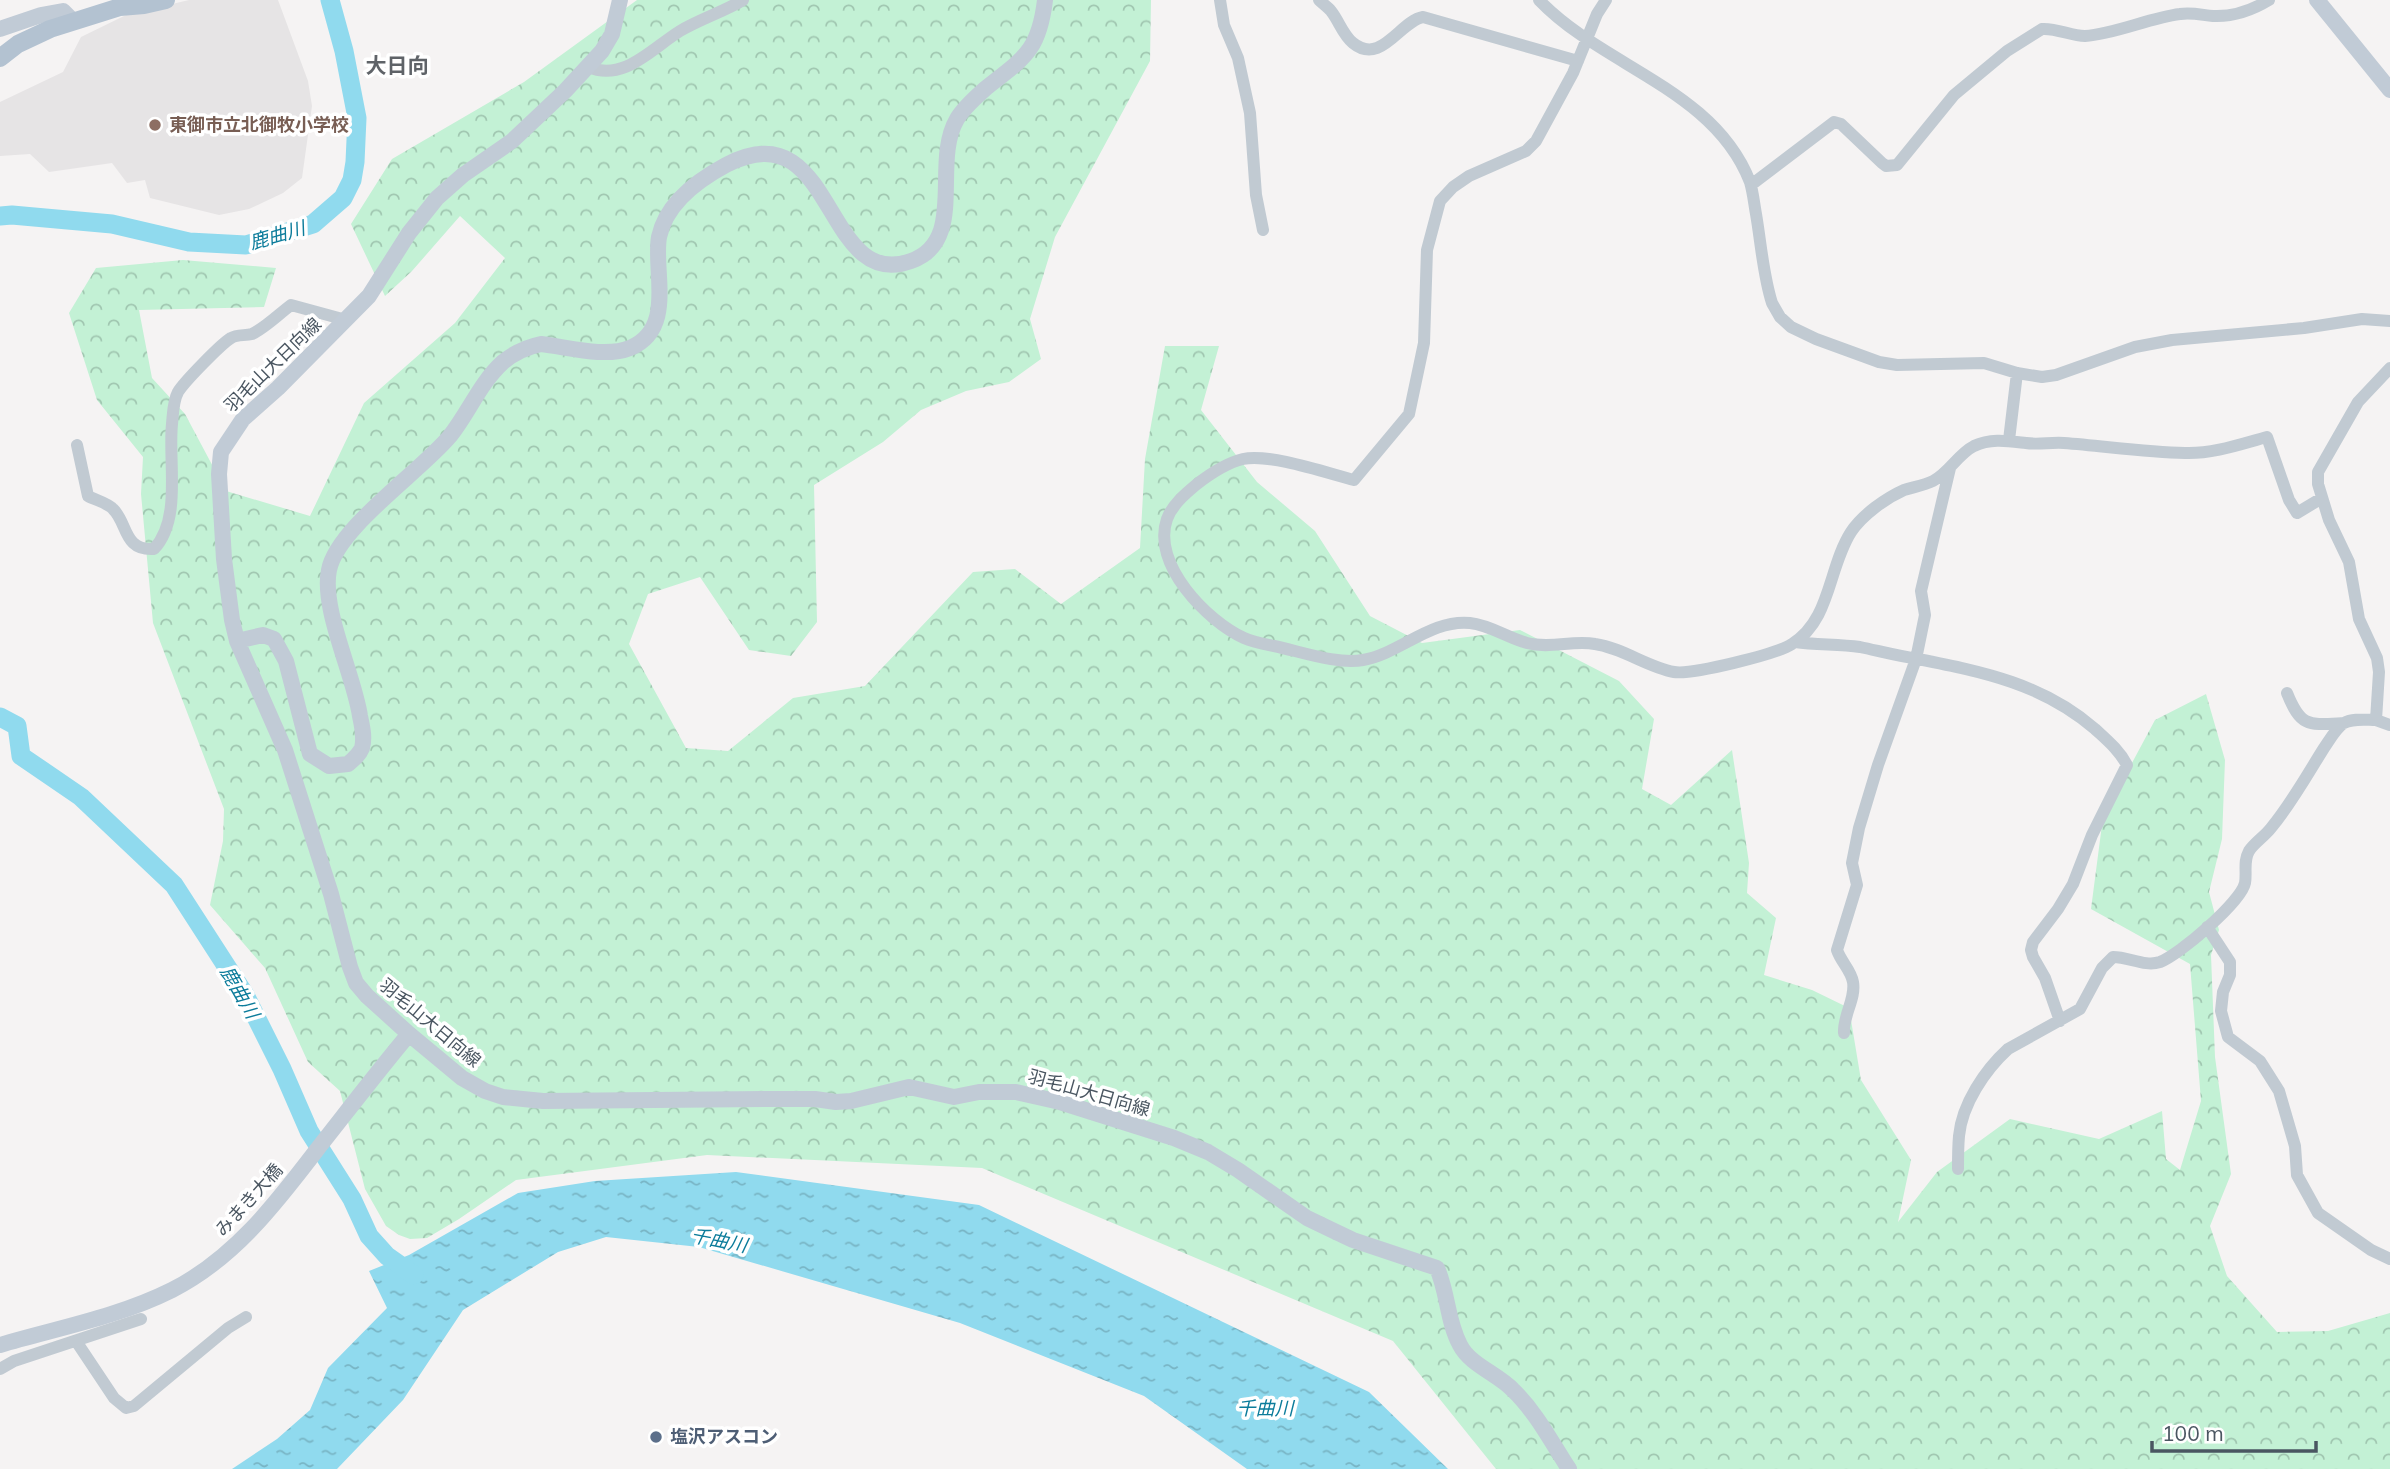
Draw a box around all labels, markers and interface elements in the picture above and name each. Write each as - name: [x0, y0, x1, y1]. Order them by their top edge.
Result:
- district label: 大日向: [366, 52, 429, 78]
- place label: 東御市立北御牧小学校: [169, 113, 349, 136]
- marker: 東御市立北御牧小学校: [147, 117, 163, 133]
- water label: 鹿曲川: [246, 215, 310, 254]
- street label: 羽毛山大日向線: [219, 313, 326, 417]
- water label: 鹿曲川: [215, 961, 266, 1024]
- street label: 羽毛山大日向線: [375, 973, 486, 1072]
- street label: 羽毛山大日向線: [1025, 1064, 1153, 1121]
- street label: みまき大橋: [210, 1159, 287, 1241]
- water label: 千曲川: [689, 1223, 751, 1258]
- water label: 千曲川: [1236, 1396, 1295, 1420]
- scale bar: [2152, 1410, 2316, 1454]
- text: 100 m: [2162, 1420, 2224, 1446]
- place label: 塩沢アスコン: [670, 1425, 778, 1448]
- marker: 塩沢アスコン: [648, 1429, 664, 1445]

